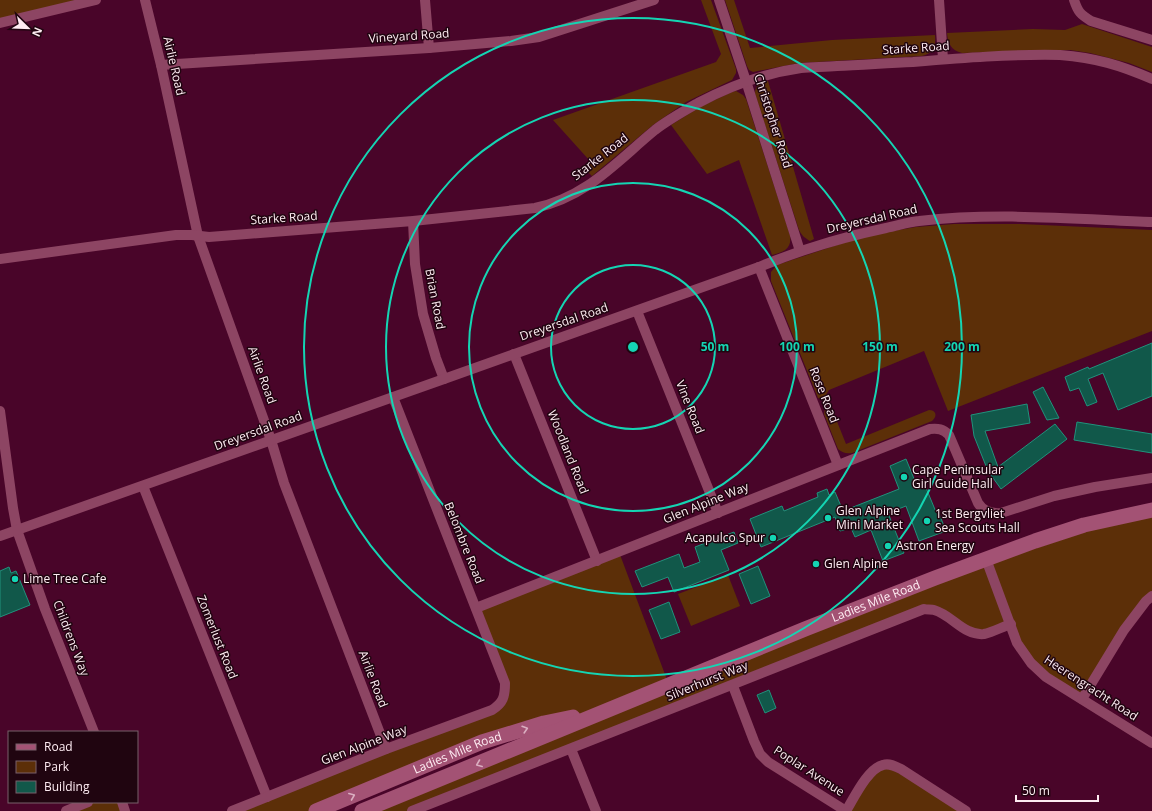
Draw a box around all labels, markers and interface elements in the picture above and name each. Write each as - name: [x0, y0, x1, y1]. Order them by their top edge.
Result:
- north arrow: [8, 8, 48, 48]
- street label: Vineyard Road: [368, 24, 450, 47]
- text: N: [29, 25, 46, 39]
- street label: Airlie Road: [159, 35, 190, 97]
- street label: Starke Road: [882, 37, 950, 58]
- street label: Christopher Road: [750, 72, 797, 170]
- street label: Starke Road: [568, 129, 631, 184]
- street label: Dreyersdal Road: [825, 200, 919, 237]
- street label: Starke Road: [250, 207, 318, 228]
- street label: Brian Road: [421, 267, 450, 331]
- street label: Dreyersdal Road: [517, 298, 610, 345]
- text: 50 m: [701, 338, 729, 355]
- text: 100 m: [779, 338, 815, 355]
- text: 150 m: [862, 338, 898, 355]
- text: 200 m: [944, 338, 980, 355]
- centre of rings: [626, 340, 640, 354]
- street label: Airlie Road: [244, 344, 281, 406]
- street label: Rose Road: [806, 364, 843, 425]
- street label: Vine Road: [672, 378, 709, 436]
- street label: Dreyersdal Road: [211, 407, 304, 454]
- street label: Woodland Road: [544, 407, 593, 496]
- place label: Cape Peninsular Girl Guide Hall: [912, 461, 1003, 492]
- marker: Cape Peninsular Girl Guide Hall: [899, 472, 909, 482]
- street label: Glen Alpine Way: [660, 477, 752, 527]
- street label: Belombre Road: [440, 499, 489, 586]
- place label: Glen Alpine Mini Market: [836, 502, 903, 533]
- place label: 1st Bergvliet Sea Scouts Hall: [935, 505, 1020, 536]
- marker: Glen Alpine Mini Market: [823, 513, 833, 523]
- marker: 1st Bergvliet Sea Scouts Hall: [922, 516, 932, 526]
- place label: Acapulco Spur: [685, 529, 765, 546]
- marker: Acapulco Spur: [768, 533, 778, 543]
- place label: Astron Energy: [896, 537, 975, 554]
- marker: Astron Energy: [883, 541, 893, 551]
- place label: Glen Alpine: [824, 555, 888, 572]
- marker: Glen Alpine: [811, 559, 821, 569]
- place label: Lime Tree Cafe: [23, 570, 107, 587]
- marker: Lime Tree Cafe: [10, 574, 20, 584]
- street label: Ladies Mile Road: [829, 576, 923, 626]
- street label: Zomerlust Road: [193, 592, 242, 681]
- street label: Childrens Way: [49, 597, 94, 679]
- street label: Airlie Road: [355, 648, 392, 710]
- street label: Heerengracht Road: [1041, 651, 1141, 724]
- street label: Silverhurst Way: [663, 656, 751, 705]
- street label: Glen Alpine Way: [318, 720, 410, 769]
- one-way arrow: [522, 725, 529, 734]
- street label: Ladies Mile Road: [410, 727, 504, 778]
- legend: [8, 731, 138, 803]
- text: Road: [44, 738, 73, 755]
- street label: Poplar Avenue: [771, 741, 848, 800]
- text: Park: [44, 758, 70, 775]
- one-way arrow: [475, 759, 482, 767]
- scale bar: [1016, 777, 1098, 803]
- text: Building: [44, 778, 90, 795]
- text: 50 m: [1022, 782, 1050, 799]
- one-way arrow: [347, 793, 355, 801]

